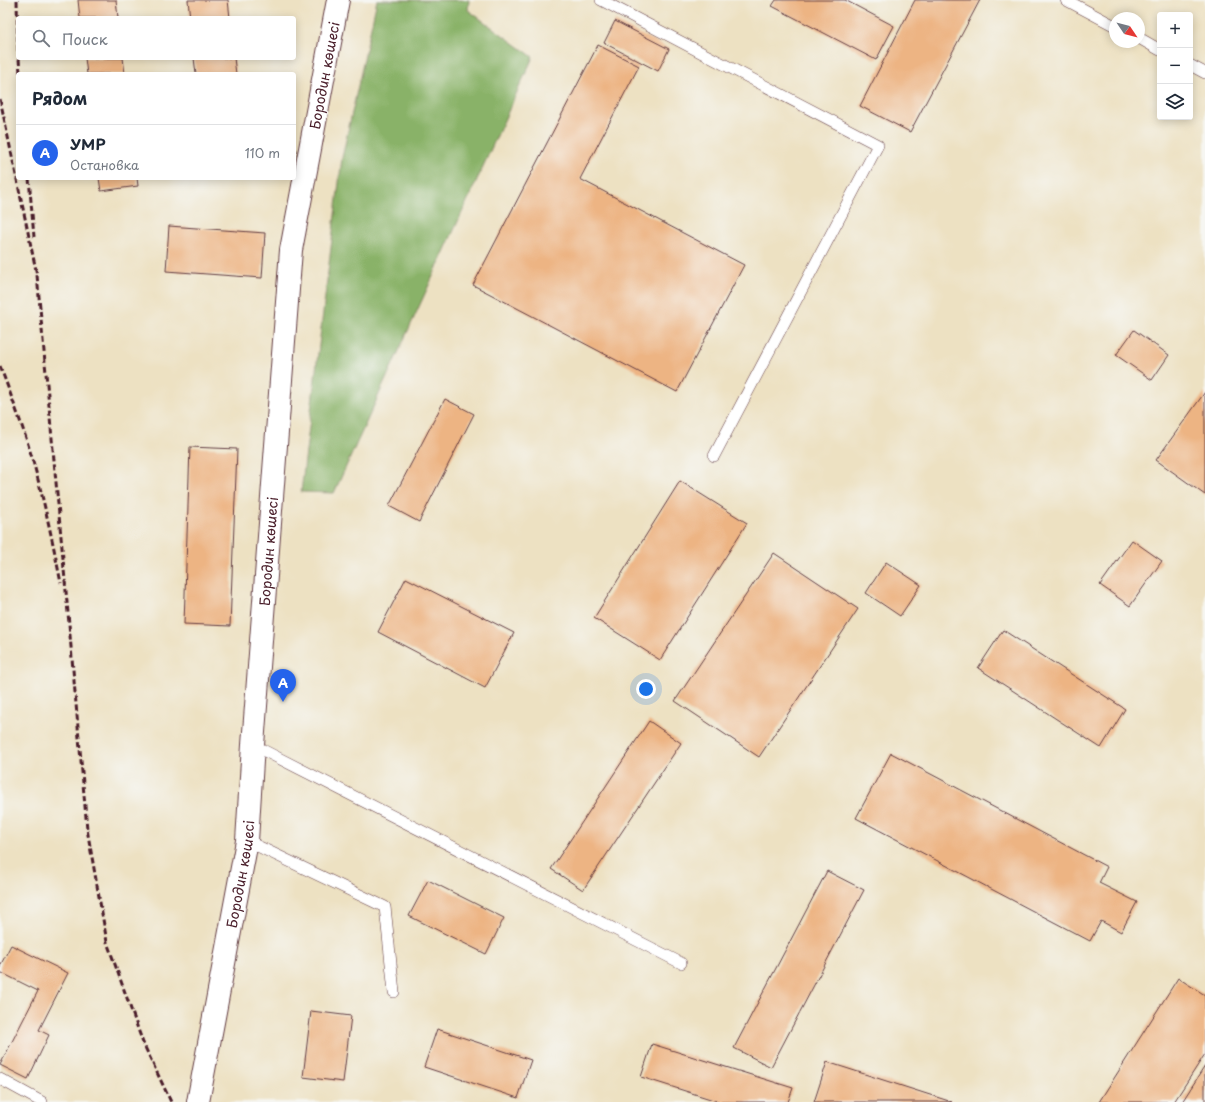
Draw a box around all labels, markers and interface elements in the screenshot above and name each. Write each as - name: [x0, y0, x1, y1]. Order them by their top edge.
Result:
- north arrow: [1109, 12, 1145, 48]
- map controls: [1157, 12, 1193, 120]
- button: +: [1157, 12, 1193, 48]
- search box: [16, 16, 296, 60]
- street label: Бородин көшесі: [303, 20, 344, 131]
- icon: search: [30, 27, 52, 49]
- text: Поиск: [62, 27, 108, 50]
- button: −: [1157, 48, 1193, 84]
- button: layers: [1157, 84, 1193, 120]
- text: Рядом: [32, 85, 87, 111]
- text: УМР: [70, 132, 105, 155]
- text: A: [40, 143, 50, 162]
- text: 110 m: [245, 143, 280, 162]
- text: Остановка: [70, 155, 139, 174]
- street label: Бородин көшесі: [253, 496, 283, 607]
- pin: A: [270, 669, 296, 702]
- your location: [636, 679, 656, 699]
- street label: Бородин көшесі: [220, 819, 259, 930]

